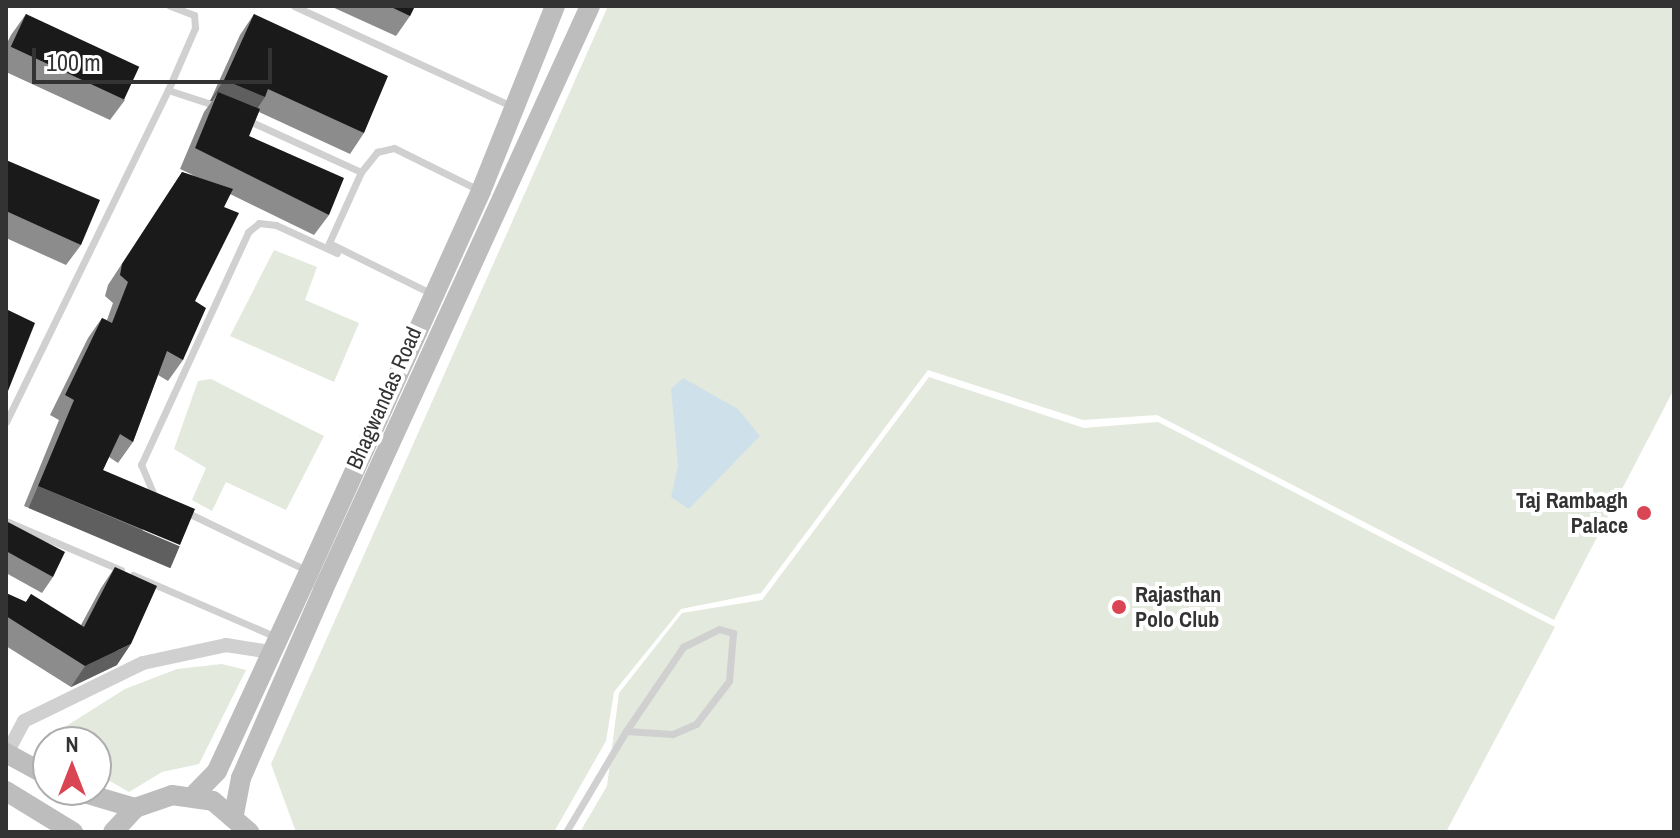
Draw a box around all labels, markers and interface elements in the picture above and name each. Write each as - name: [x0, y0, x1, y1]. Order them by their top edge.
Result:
- scale bar: [36, 32, 276, 82]
- text: 100 m: [46, 46, 101, 78]
- street label: Bhagwandas Road: [341, 323, 427, 473]
- place label: Taj Rambagh Palace: [1516, 487, 1628, 538]
- marker: Taj Rambagh Palace: [1635, 504, 1653, 522]
- place label: Rajasthan Polo Club: [1135, 581, 1221, 632]
- marker: Rajasthan Polo Club: [1110, 598, 1128, 616]
- north arrow: [32, 726, 112, 806]
- text: N: [65, 729, 79, 759]

